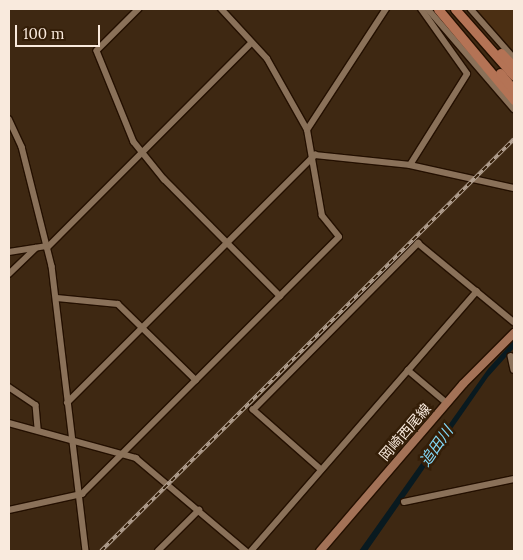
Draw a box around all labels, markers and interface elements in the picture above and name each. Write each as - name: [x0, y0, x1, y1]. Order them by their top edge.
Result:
- scale bar: [18, 15, 102, 47]
- text: 100 m: [23, 24, 64, 43]
- street label: 岡崎西尾線: [376, 400, 434, 464]
- water label: 追田川: [416, 422, 456, 470]

